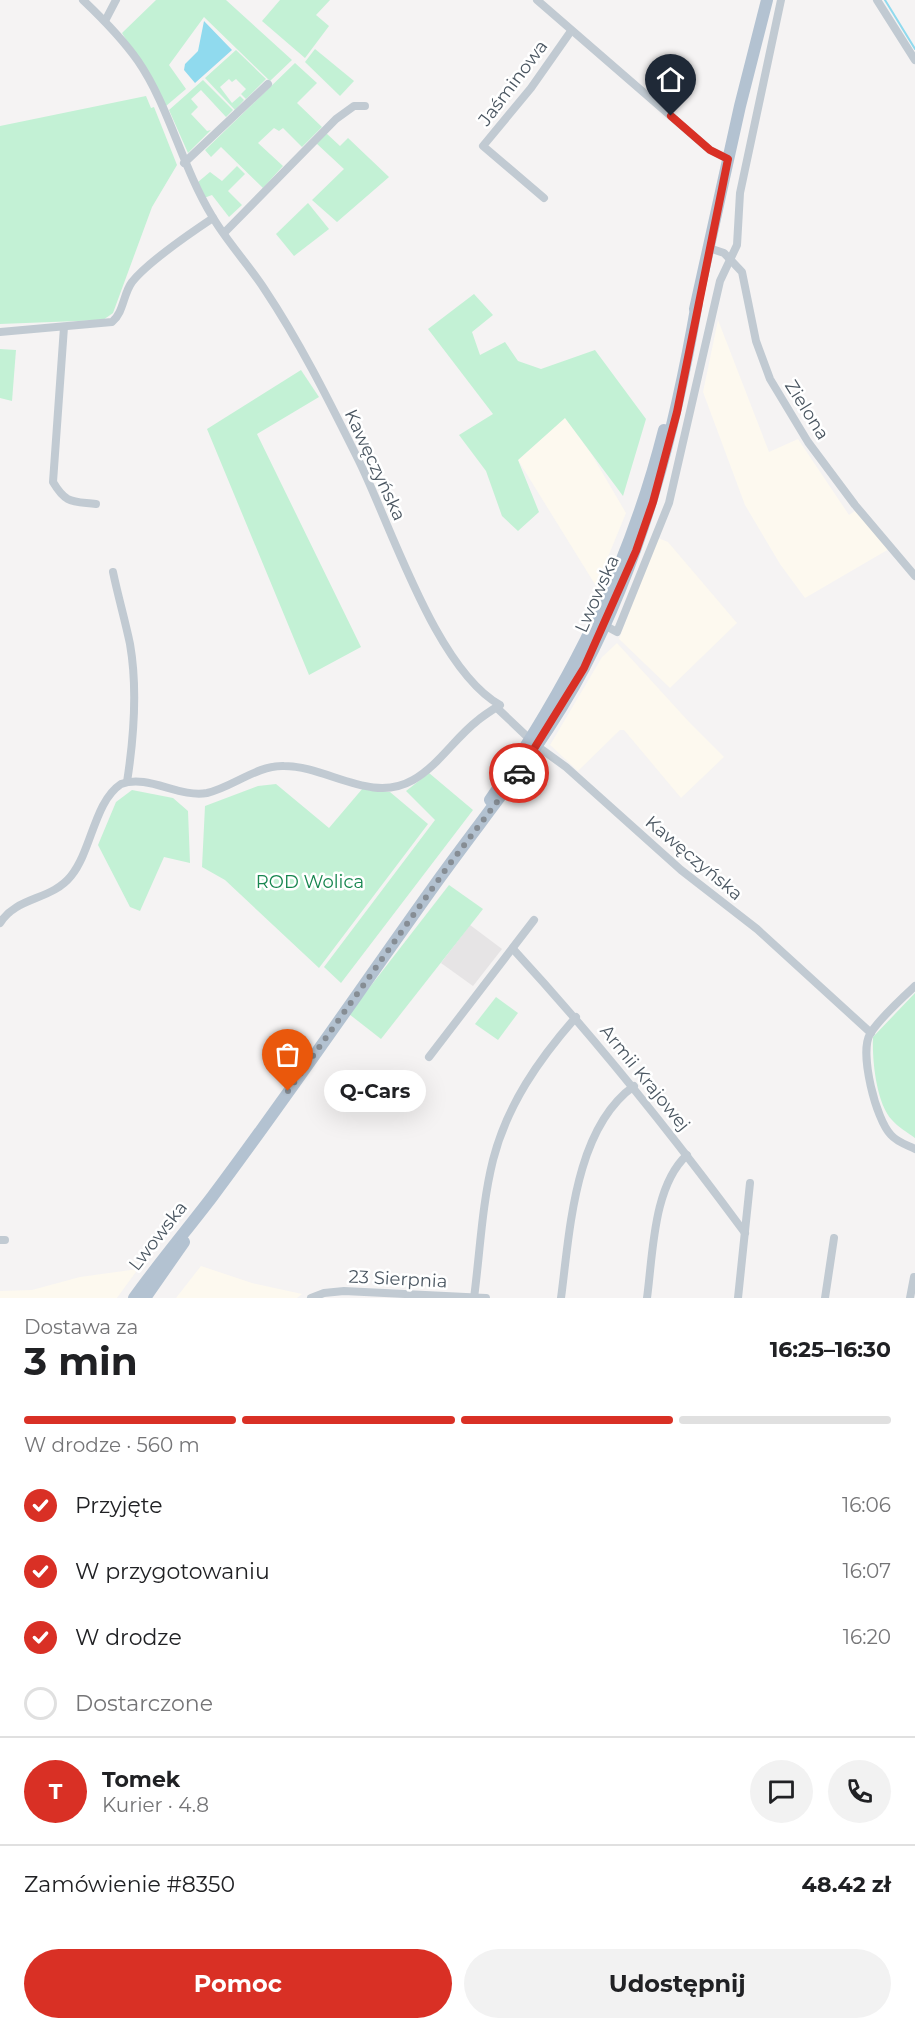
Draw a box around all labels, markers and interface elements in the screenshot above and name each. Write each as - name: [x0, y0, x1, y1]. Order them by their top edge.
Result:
- street label: Jaśminowa: [473, 36, 552, 131]
- pin: [645, 54, 696, 116]
- icon: home: [654, 63, 687, 96]
- street label: Zielona: [780, 376, 834, 444]
- street label: Kawęczyńska: [340, 406, 410, 524]
- street label: Lwowska: [570, 552, 624, 636]
- courier: [489, 743, 549, 803]
- icon: car: [503, 757, 536, 790]
- street label: Kawęczyńska: [641, 811, 747, 905]
- park label: ROD Wolica: [256, 871, 364, 893]
- street label: Armii Krajowej: [595, 1020, 695, 1136]
- pin: [262, 1029, 313, 1091]
- icon: bag: [271, 1038, 304, 1071]
- callout: Q-Cars: [324, 1070, 426, 1112]
- text: Q-Cars: [340, 1079, 410, 1103]
- street label: Lwowska: [124, 1197, 192, 1275]
- street label: 23 Sierpnia: [348, 1265, 448, 1293]
- text: Dostawa za: [24, 1315, 138, 1339]
- text: 16:25–16:30: [770, 1336, 891, 1363]
- text: 3 min: [24, 1337, 138, 1385]
- text: W drodze · 560 m: [24, 1433, 200, 1457]
- icon: check: [24, 1489, 57, 1522]
- text: Przyjęte: [75, 1492, 163, 1519]
- text: 16:06: [842, 1493, 891, 1517]
- icon: check: [24, 1555, 57, 1588]
- text: W przygotowaniu: [75, 1558, 270, 1585]
- text: 16:07: [842, 1559, 891, 1583]
- icon: check: [24, 1621, 57, 1654]
- text: W drodze: [75, 1624, 182, 1651]
- text: 16:20: [843, 1625, 891, 1649]
- text: Dostarczone: [75, 1690, 213, 1717]
- button: chat: [750, 1760, 813, 1823]
- button: phone: [828, 1760, 891, 1823]
- text: Tomek: [102, 1766, 180, 1793]
- text: T: [49, 1778, 62, 1805]
- text: Kurier · 4.8: [102, 1793, 209, 1817]
- text: Zamówienie #8350: [24, 1871, 235, 1898]
- text: 48.42 zł: [802, 1871, 891, 1898]
- button: Pomoc: [24, 1949, 452, 2018]
- button: Udostępnij: [464, 1949, 891, 2018]

